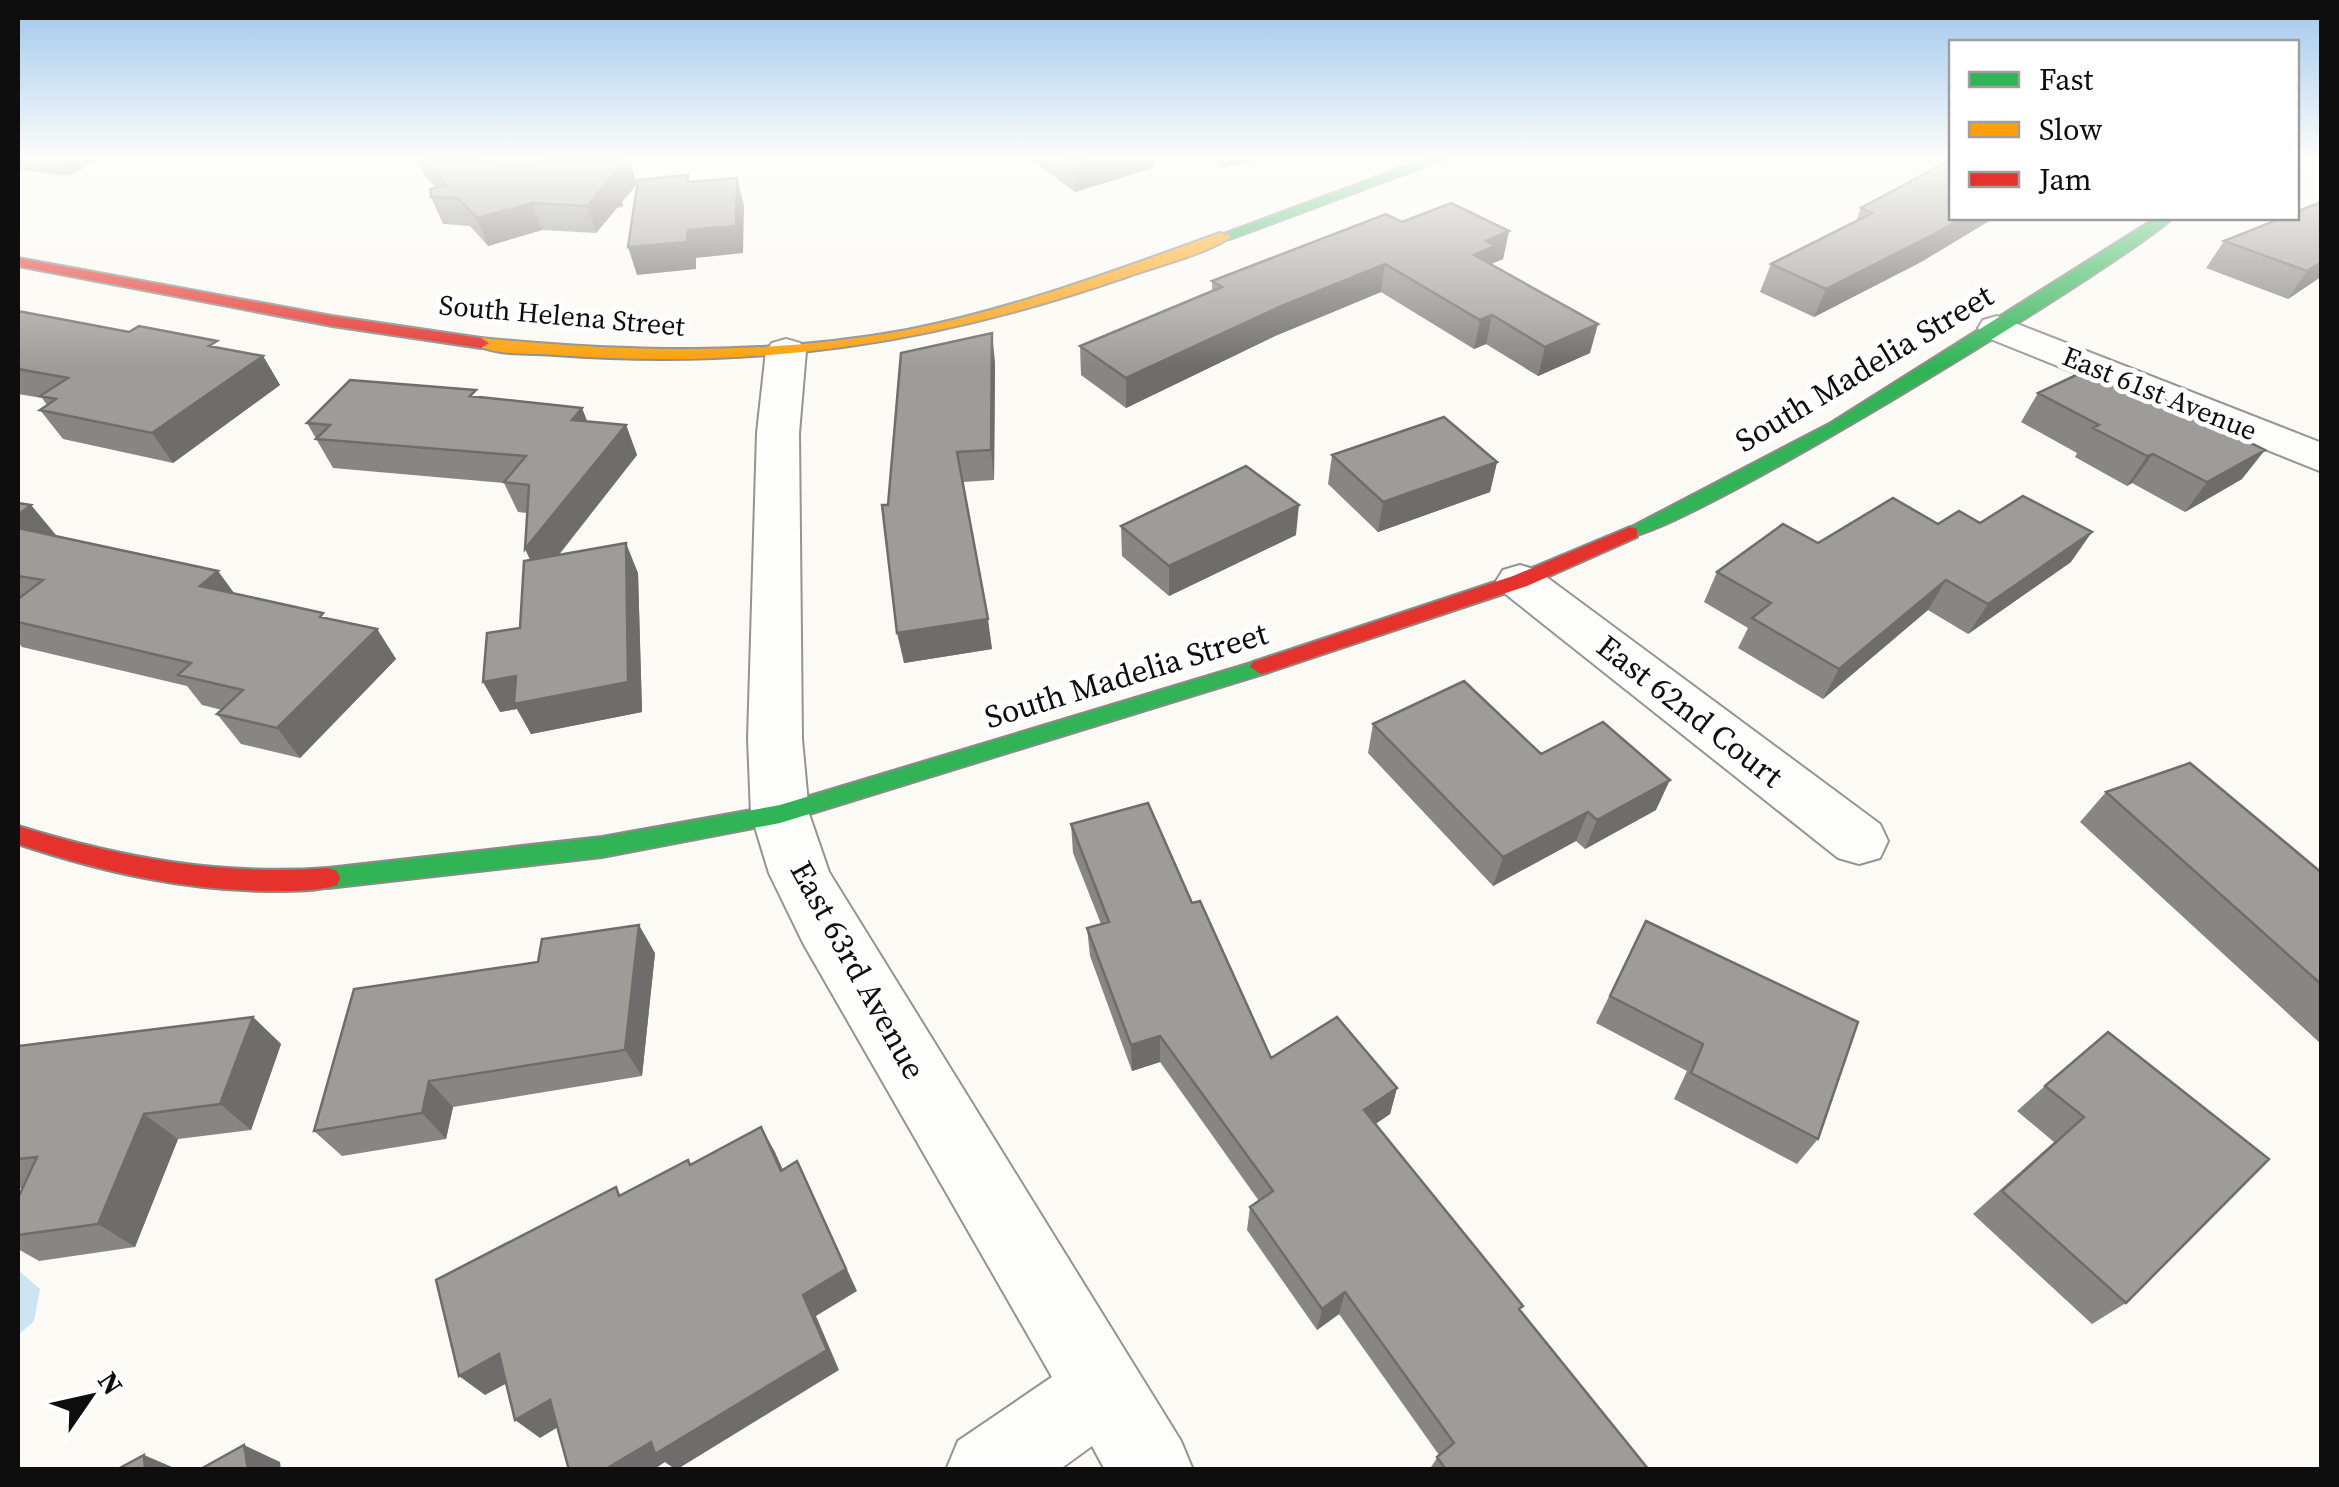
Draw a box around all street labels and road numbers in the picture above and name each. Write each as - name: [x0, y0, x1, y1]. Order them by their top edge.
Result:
- street label: South Madelia Street: [1727, 273, 2002, 462]
- street label: South Helena Street: [438, 285, 687, 345]
- street label: East 61st Avenue: [2057, 337, 2263, 449]
- street label: South Madelia Street: [979, 611, 1273, 739]
- street label: East 62nd Court: [1588, 624, 1793, 798]
- street label: East 63rd Avenue: [780, 853, 936, 1087]

